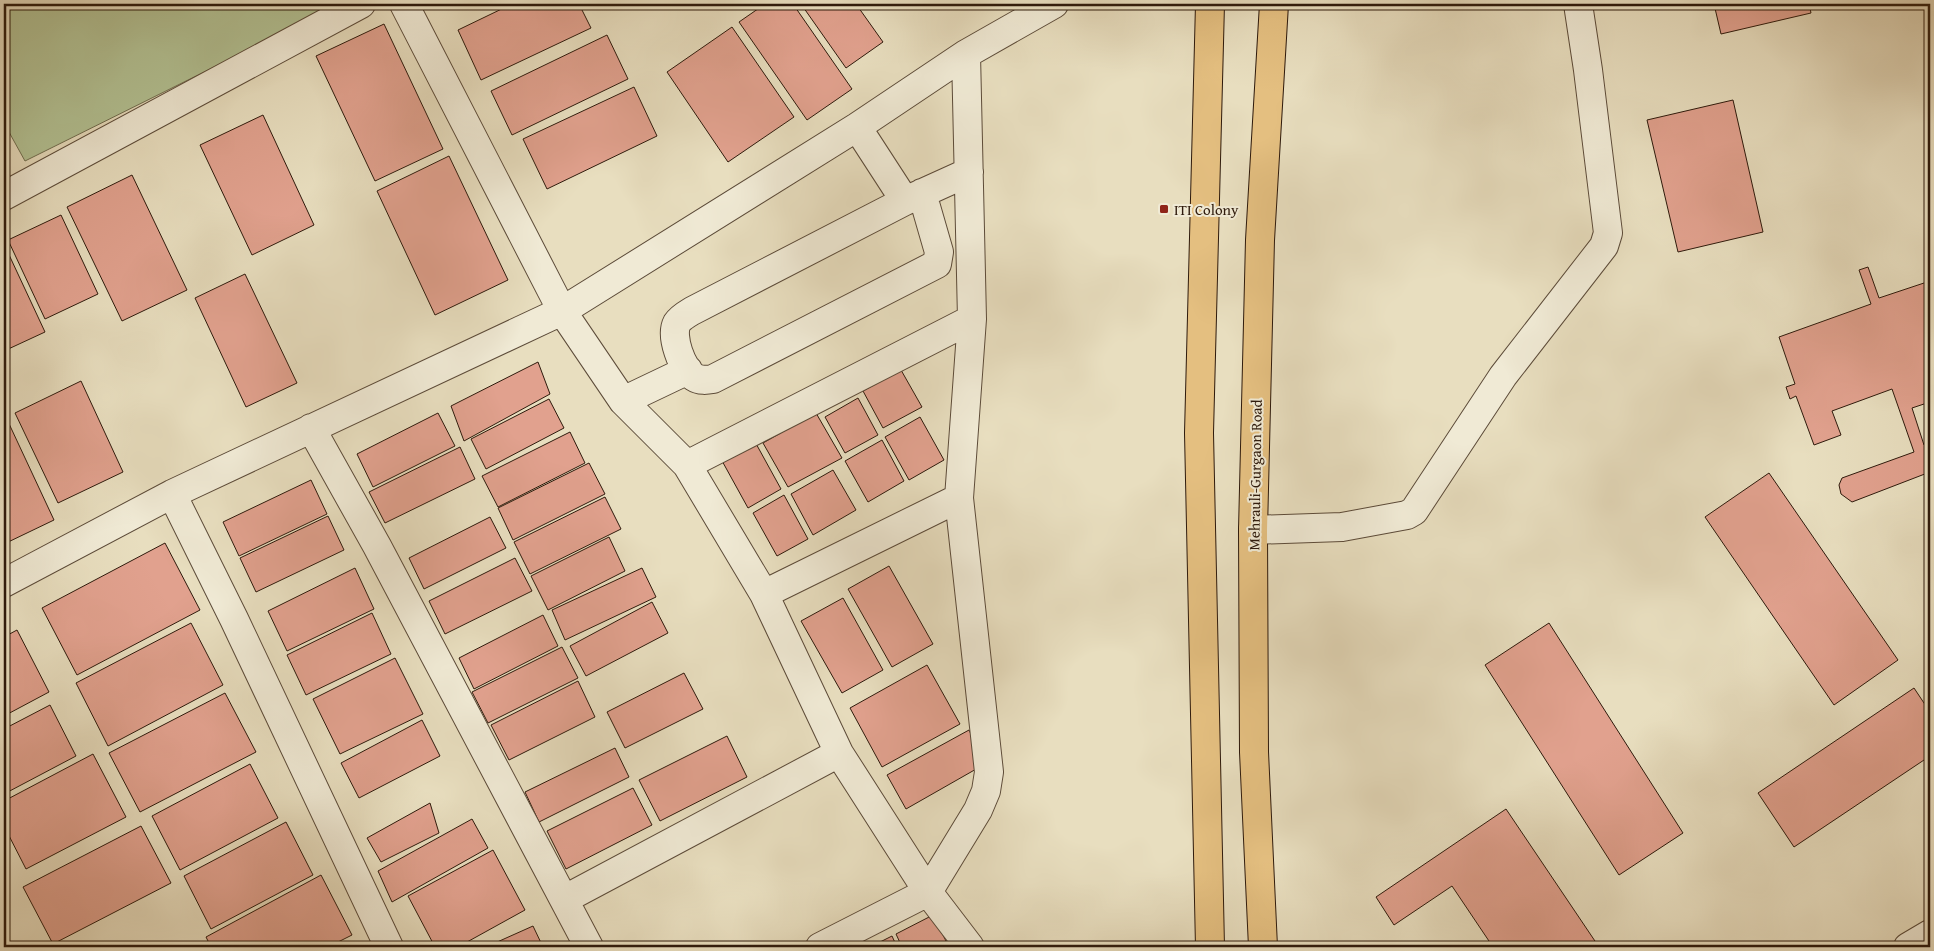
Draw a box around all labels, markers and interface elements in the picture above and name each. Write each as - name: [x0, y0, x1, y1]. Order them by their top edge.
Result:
- place label: ITI Colony: [1174, 199, 1239, 220]
- marker: ITI Colony: [1158, 203, 1170, 215]
- street label: Mehrauli-Gurgaon Road: [1243, 399, 1267, 551]

